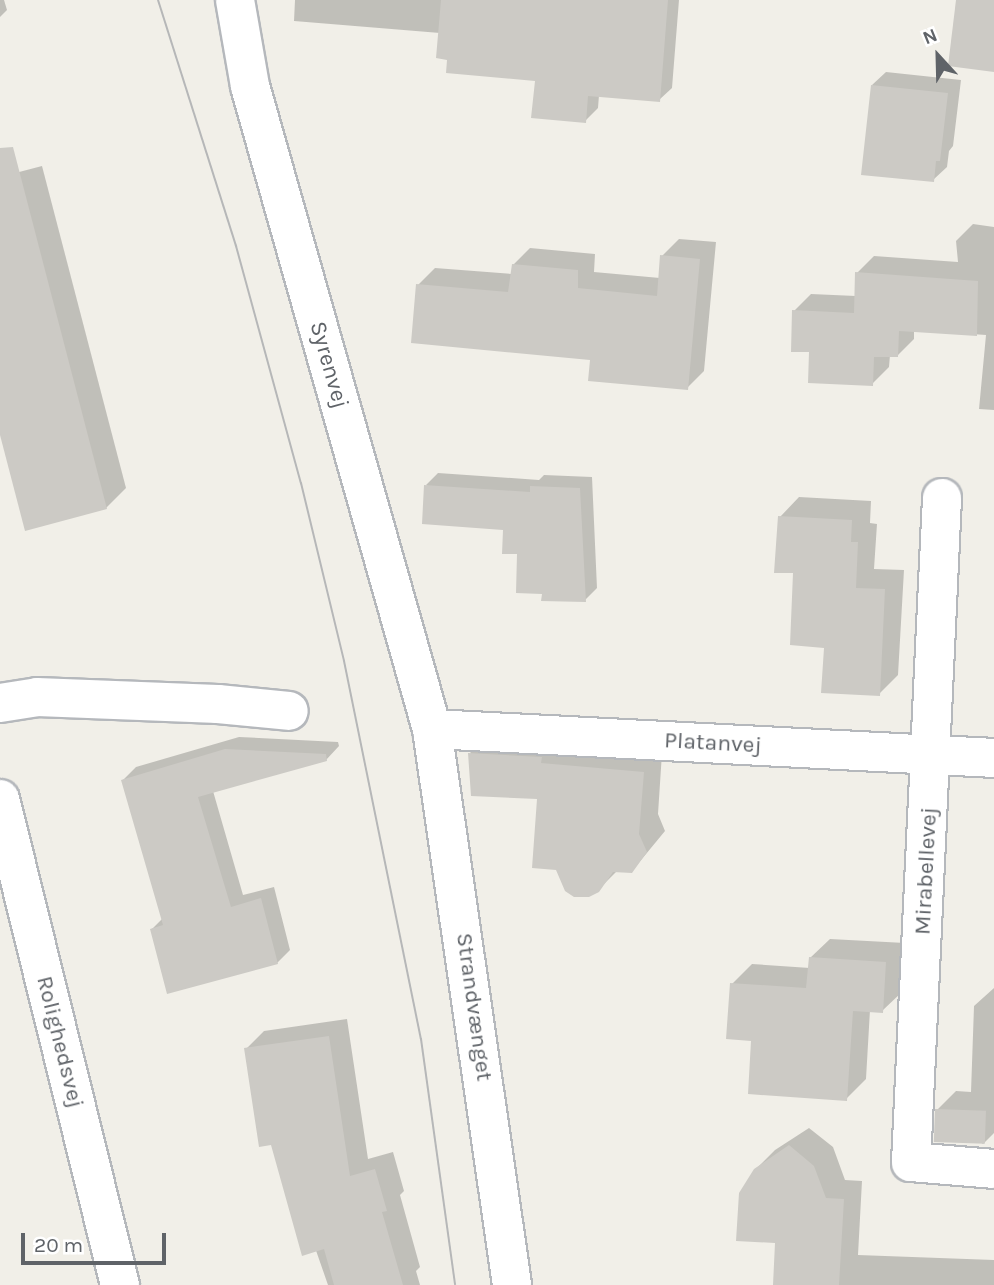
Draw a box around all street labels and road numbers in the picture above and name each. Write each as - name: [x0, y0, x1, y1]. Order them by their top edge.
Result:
- street label: Syrenvej: [303, 318, 355, 412]
- street label: Platanvej: [664, 727, 762, 759]
- street label: Mirabellevej: [909, 806, 943, 936]
- street label: Strandvænget: [450, 931, 498, 1083]
- street label: Rolighedsvej: [30, 973, 90, 1111]

